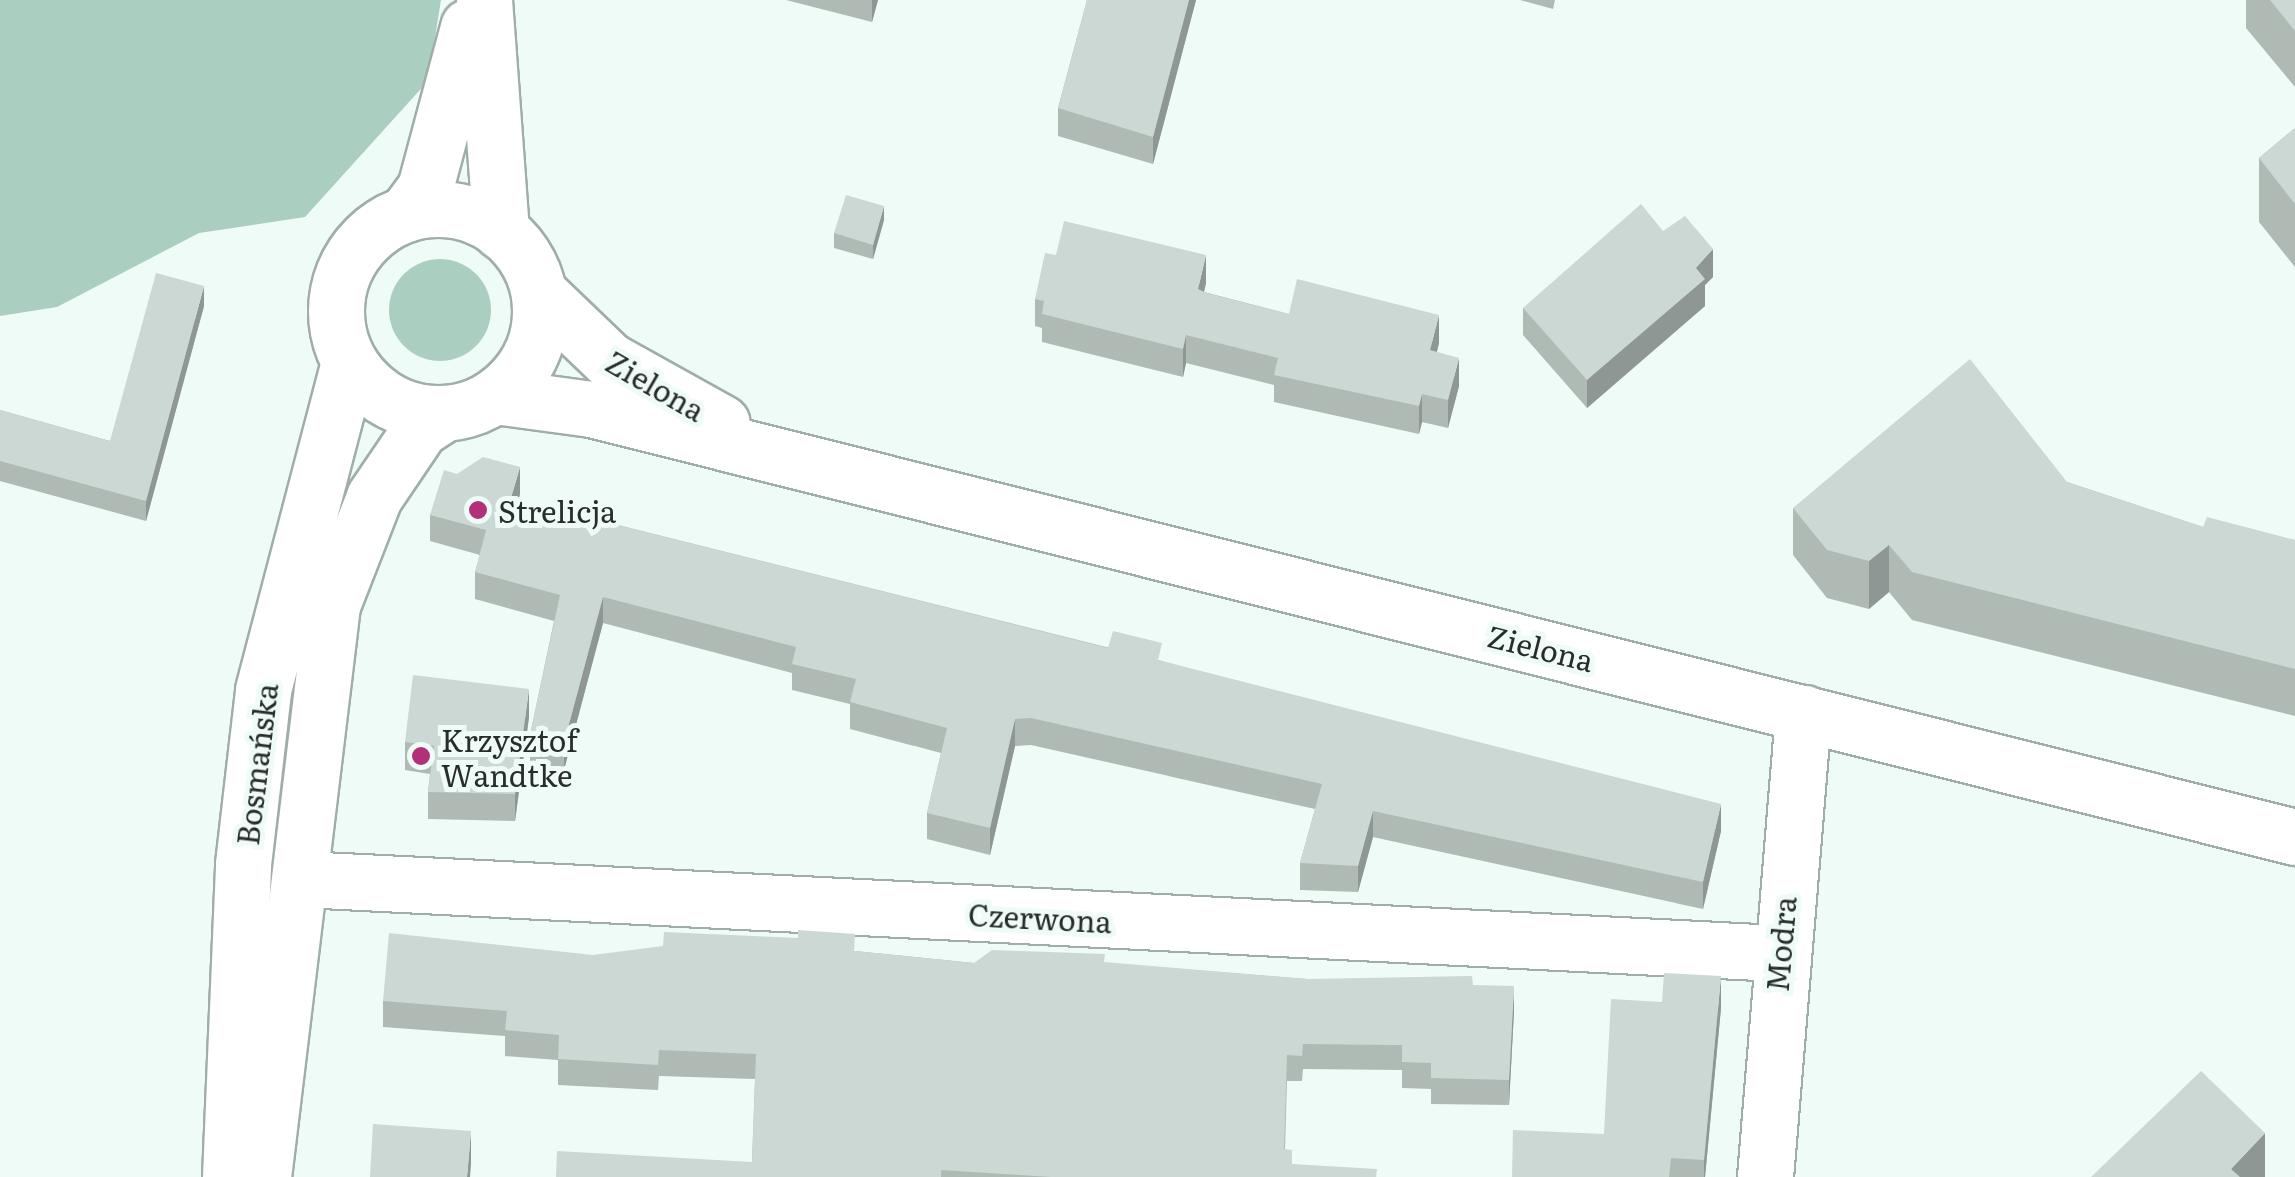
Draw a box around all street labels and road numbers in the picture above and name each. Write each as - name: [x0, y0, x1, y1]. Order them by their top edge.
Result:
- street label: Zielona: [600, 342, 712, 428]
- street label: Zielona: [1484, 616, 1598, 678]
- street label: Bosmańska: [228, 681, 284, 847]
- street label: Czerwona: [967, 895, 1113, 939]
- street label: Modra: [1758, 895, 1802, 993]

